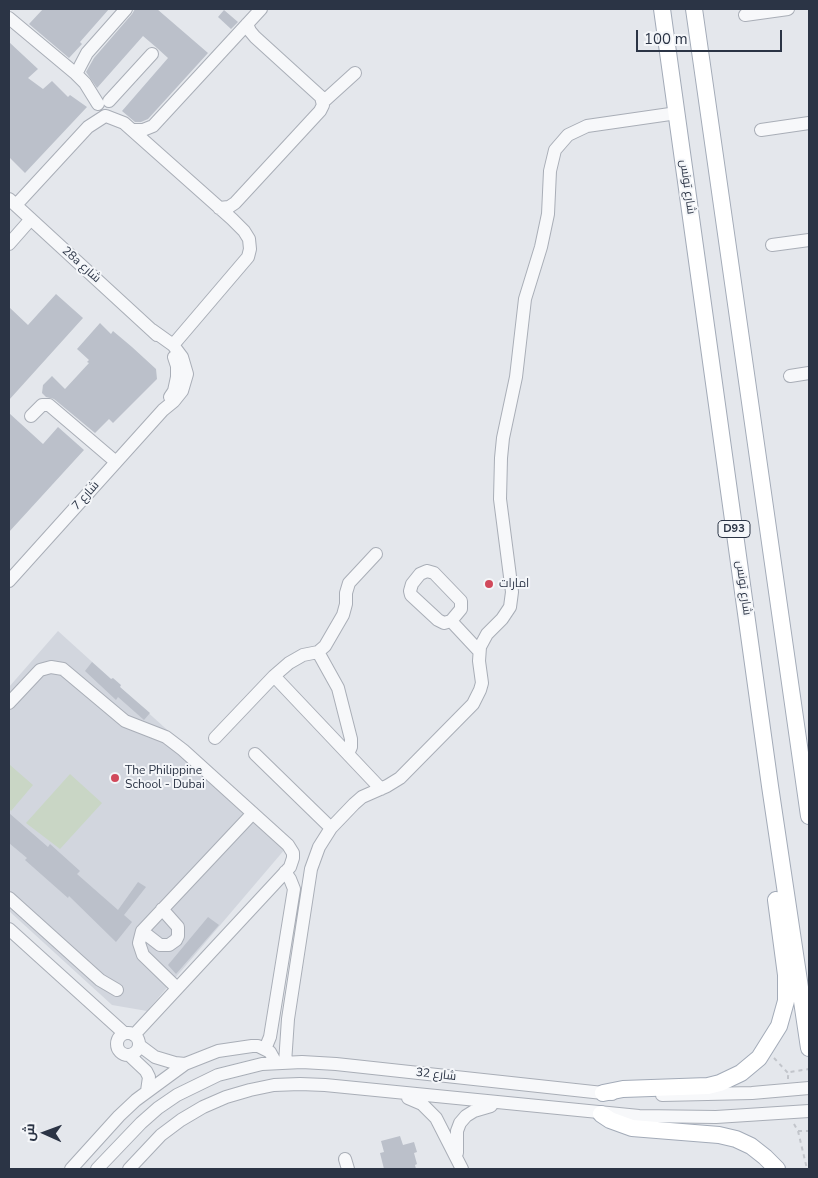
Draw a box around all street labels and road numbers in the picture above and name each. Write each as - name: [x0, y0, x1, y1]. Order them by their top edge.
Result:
- street label: شارع تونس: [676, 159, 698, 215]
- street label: 28a شارع: [59, 244, 103, 286]
- street label: شارع 7: [69, 479, 103, 513]
- road number: D93: [718, 520, 750, 538]
- street label: شارع تونس: [732, 560, 754, 616]
- street label: شارع 32: [415, 1066, 457, 1084]

